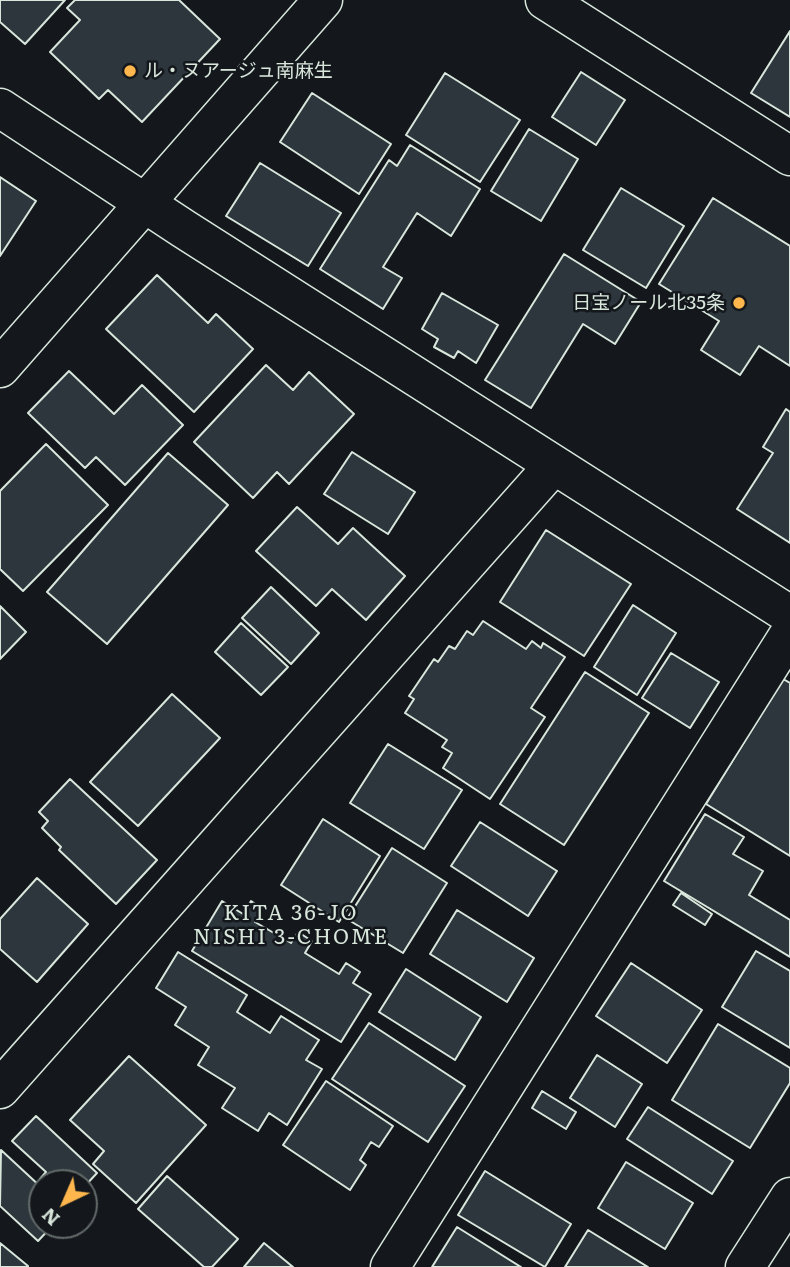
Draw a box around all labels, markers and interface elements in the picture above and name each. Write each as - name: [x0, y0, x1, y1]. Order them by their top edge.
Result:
- place label: ル・ヌアージュ南麻生: [144, 60, 333, 82]
- marker: ル・ヌアージュ南麻生: [122, 63, 138, 79]
- place label: 日宝ノール北35条: [572, 292, 725, 314]
- marker: 日宝ノール北35条: [731, 295, 747, 311]
- district label: KITA 36-JO NISHI 3-CHOME: [195, 901, 387, 951]
- north arrow: [28, 1169, 98, 1239]
- text: N: [34, 1202, 65, 1233]

